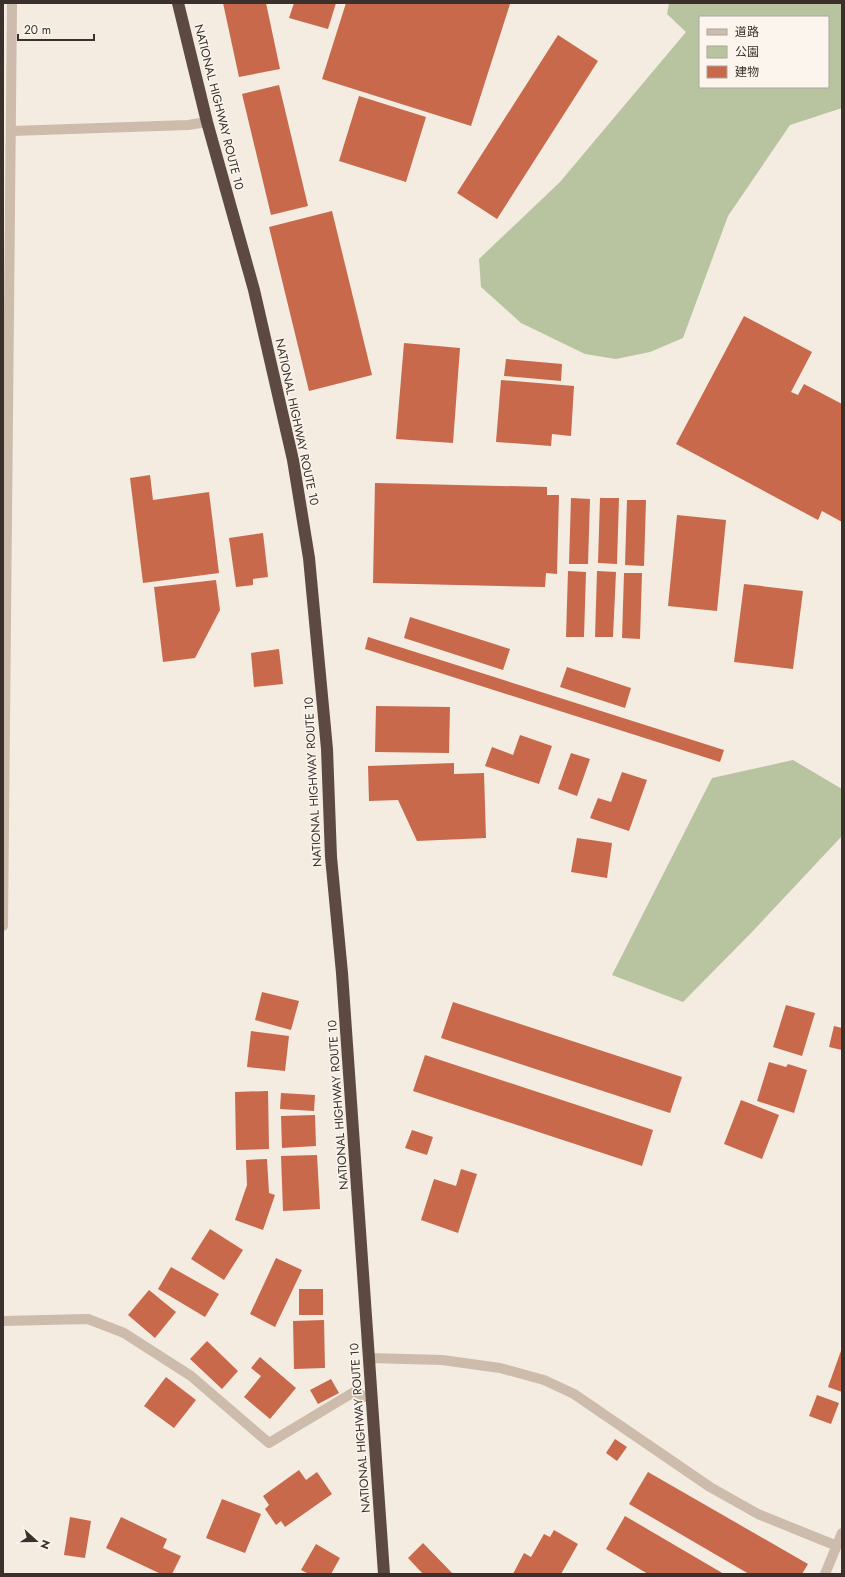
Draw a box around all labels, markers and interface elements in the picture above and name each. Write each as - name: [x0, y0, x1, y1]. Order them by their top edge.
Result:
- scale bar: [18, 16, 94, 42]
- legend: [699, 16, 829, 88]
- text: 20 m: [24, 21, 51, 39]
- street label: NATIONAL HIGHWAY ROUTE 10: [190, 22, 248, 192]
- text: 道路: [735, 23, 759, 41]
- text: 公園: [735, 43, 759, 61]
- text: 建物: [735, 63, 759, 81]
- street label: NATIONAL HIGHWAY ROUTE 10: [271, 337, 323, 507]
- street label: NATIONAL HIGHWAY ROUTE 10: [300, 697, 326, 867]
- street label: NATIONAL HIGHWAY ROUTE 10: [323, 1019, 353, 1191]
- street label: NATIONAL HIGHWAY ROUTE 10: [345, 1342, 375, 1514]
- north arrow: [16, 1521, 56, 1561]
- text: N: [36, 1538, 54, 1552]

